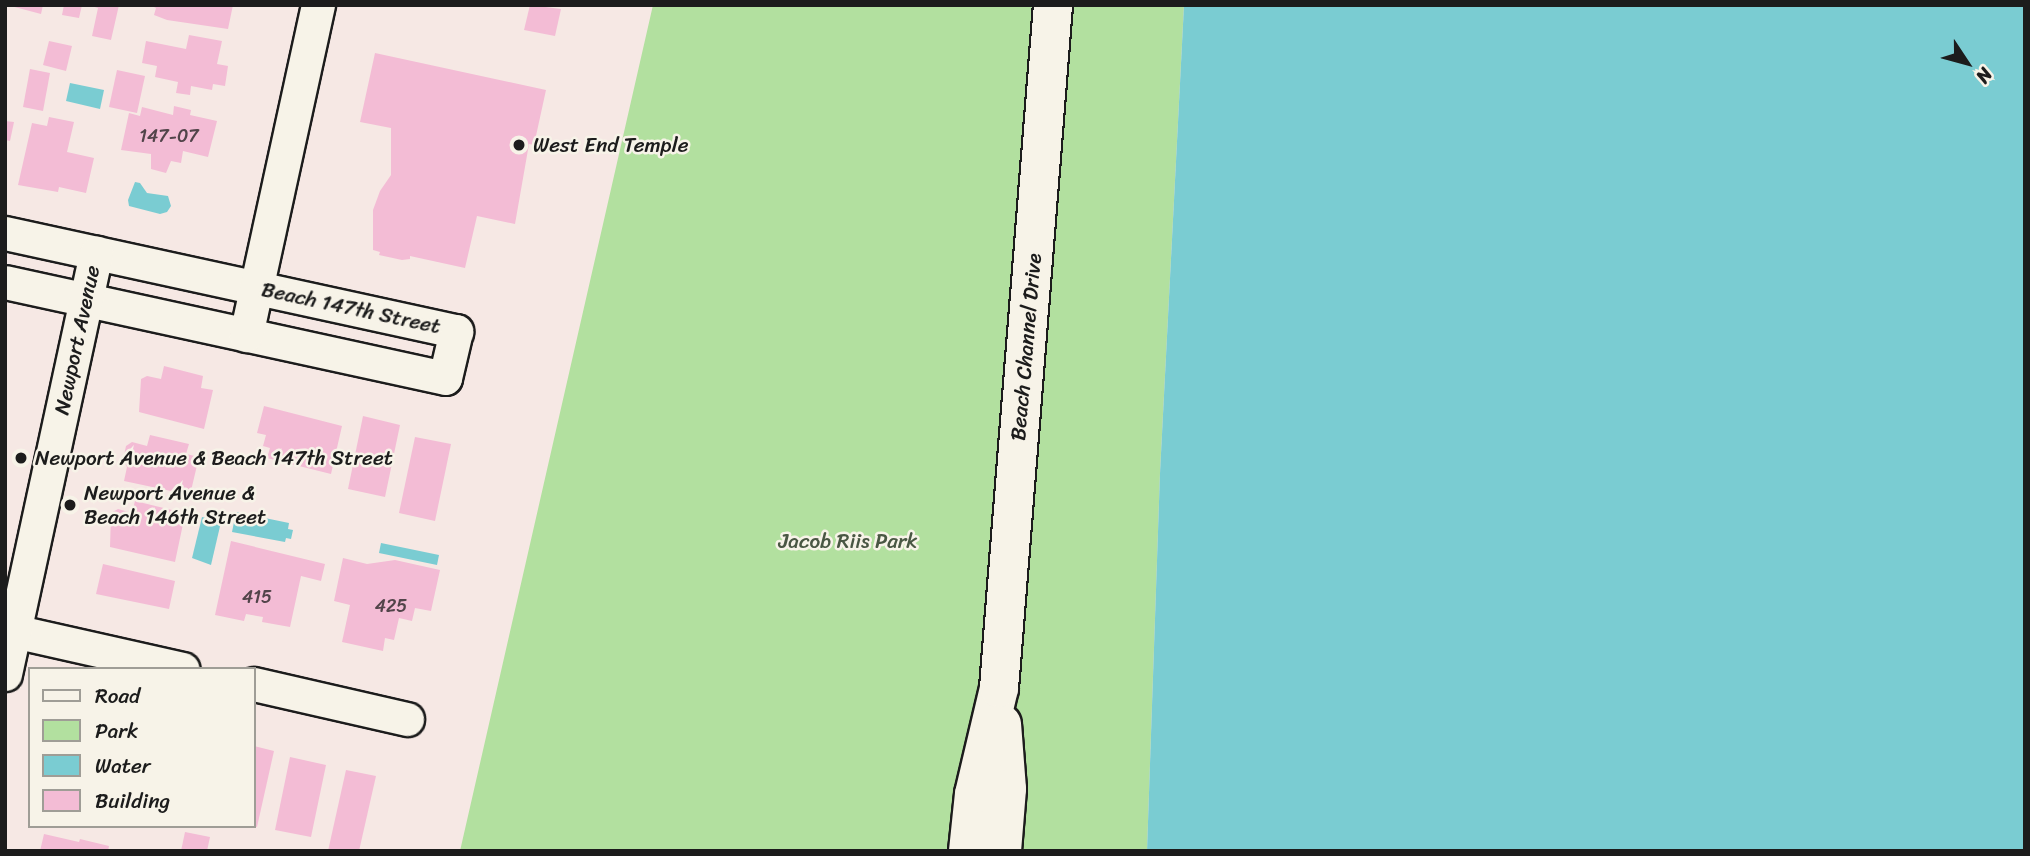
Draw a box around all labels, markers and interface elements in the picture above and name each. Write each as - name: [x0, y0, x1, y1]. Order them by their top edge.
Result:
- north arrow: [1932, 28, 2002, 98]
- text: N: [1967, 61, 2002, 91]
- house number: 147-07: [139, 125, 199, 147]
- place label: West End Temple: [533, 132, 688, 158]
- marker: West End Temple: [511, 137, 527, 153]
- street label: Beach Channel Drive: [1005, 252, 1047, 442]
- street label: Newport Avenue: [49, 263, 105, 417]
- street label: Beach 147th Street: [259, 277, 443, 339]
- place label: Newport Avenue & Beach 147th Street: [35, 445, 393, 471]
- marker: Newport Avenue & Beach 147th Street: [13, 450, 29, 466]
- place label: Newport Avenue & Beach 146th Street: [84, 480, 266, 530]
- marker: Newport Avenue & Beach 146th Street: [62, 497, 78, 513]
- park label: Jacob Riis Park: [778, 528, 918, 554]
- house number: 415: [242, 586, 272, 608]
- house number: 425: [375, 595, 407, 617]
- legend: [28, 667, 256, 828]
- text: Road: [95, 677, 140, 715]
- text: Park: [95, 712, 138, 750]
- text: Water: [95, 747, 150, 785]
- text: Building: [95, 782, 170, 820]

